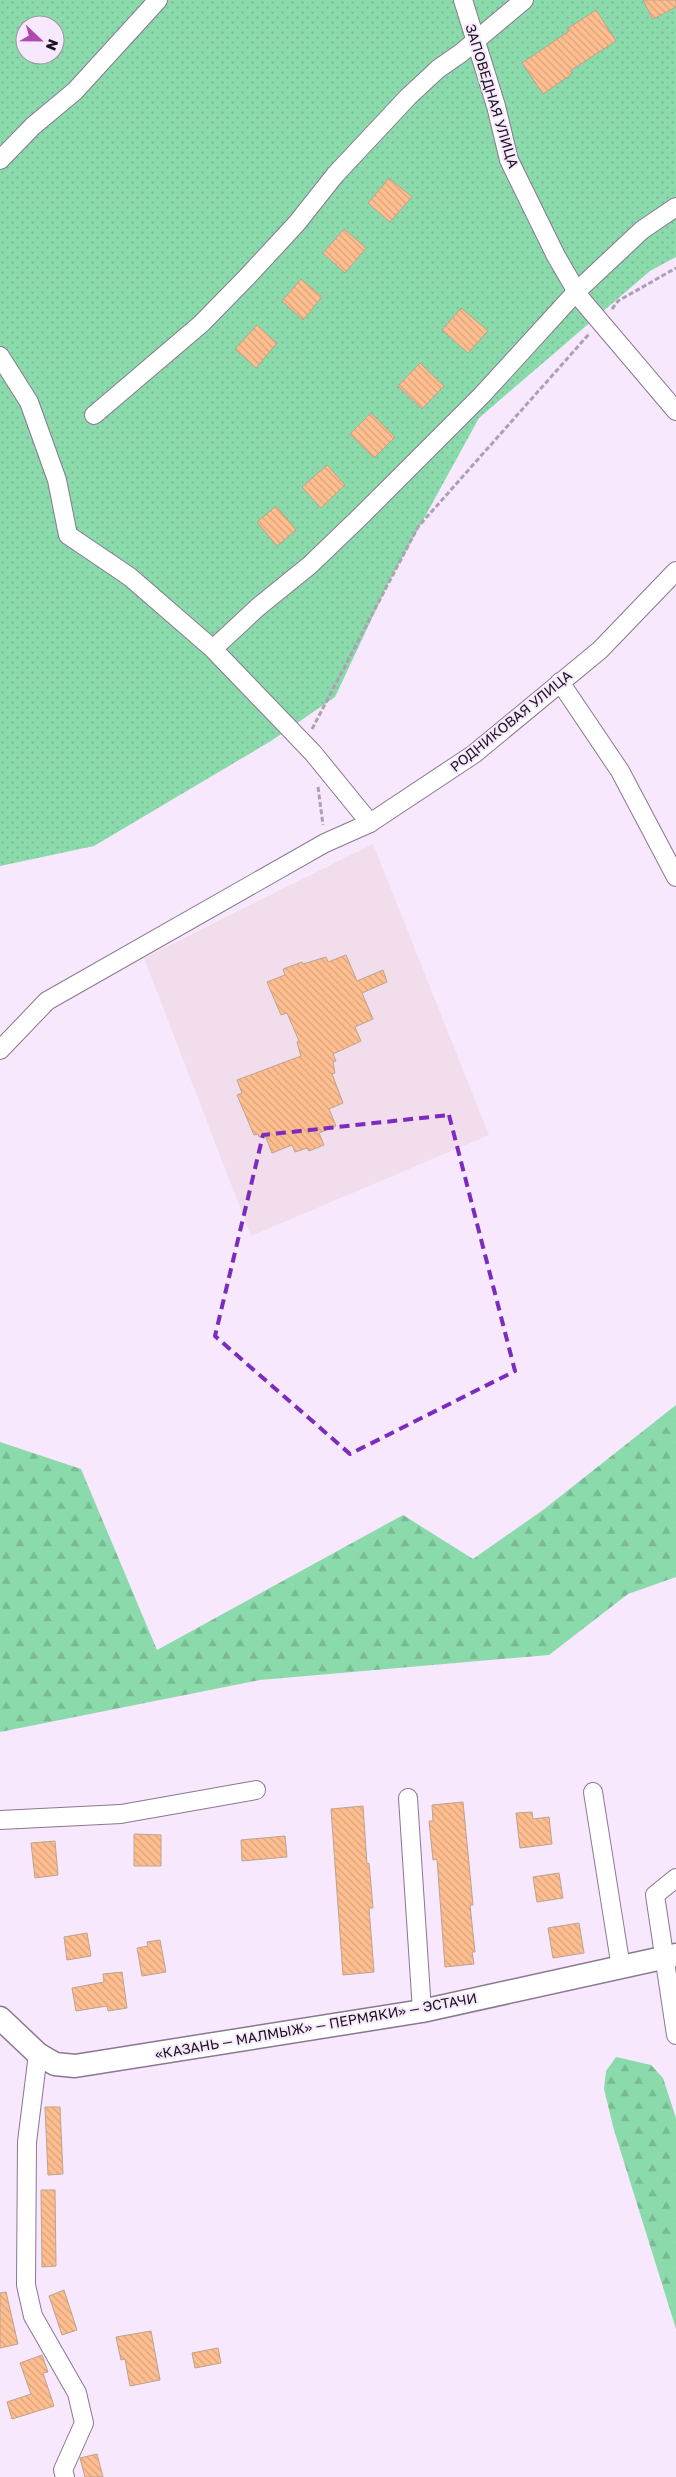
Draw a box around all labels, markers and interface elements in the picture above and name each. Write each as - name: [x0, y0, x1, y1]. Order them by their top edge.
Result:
- north arrow: [15, 15, 65, 65]
- street label: ЗАПОВЕДНАЯ УЛИЦА: [462, 22, 523, 171]
- text: N: [43, 37, 62, 53]
- street label: РОДНИКОВАЯ УЛИЦА: [446, 666, 575, 775]
- street label: «КАЗАНЬ — МАЛМЫЖ» — ПЕРМЯКИ» — ЭСТАЧИ: [154, 1989, 478, 2062]

